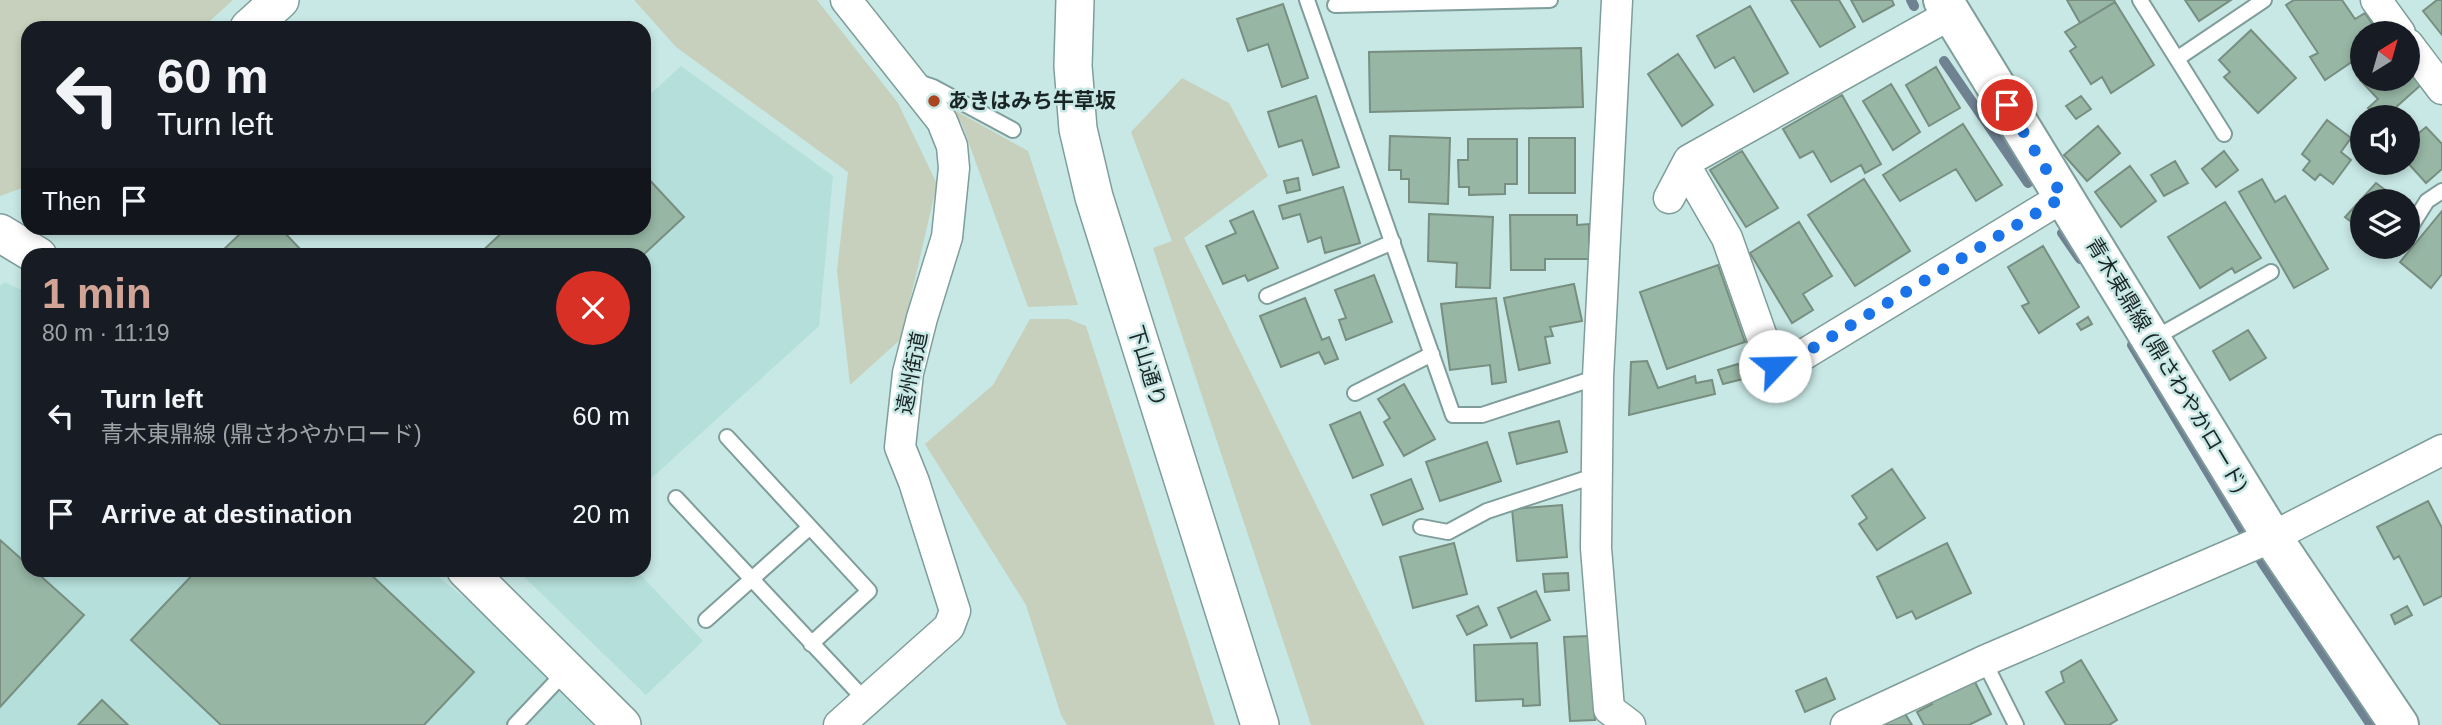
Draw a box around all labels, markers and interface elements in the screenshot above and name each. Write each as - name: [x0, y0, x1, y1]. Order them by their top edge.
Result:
- north arrow: [2350, 21, 2420, 91]
- map controls: [2350, 21, 2420, 259]
- icon: left: [42, 49, 133, 140]
- text: 60 m: [157, 49, 269, 103]
- pin: [1977, 75, 2037, 135]
- icon: arrive: [1988, 86, 2026, 124]
- place label: あきはみち牛草坂: [948, 89, 1116, 112]
- marker: あきはみち牛草坂: [926, 93, 942, 109]
- button: sound: [2350, 105, 2420, 175]
- text: Turn left: [157, 106, 273, 142]
- icon: arrive: [115, 182, 153, 220]
- text: Then: [42, 186, 101, 216]
- button: layers: [2350, 189, 2420, 259]
- street label: 青木東鼎線 (鼎さわやかロード): [2082, 233, 2253, 496]
- text: 1 min: [42, 270, 152, 317]
- button: close: [556, 271, 630, 345]
- text: 80 m · 11:19: [42, 320, 169, 346]
- street label: 下山通り: [1124, 322, 1171, 409]
- street label: 遠州街道: [892, 329, 931, 416]
- position arrow: [1738, 329, 1812, 403]
- text: Turn left: [101, 384, 203, 414]
- icon: left: [42, 397, 80, 435]
- text: 60 m: [572, 401, 630, 431]
- text: 青木東鼎線 (鼎さわやかロード): [101, 421, 422, 447]
- icon: arrive: [42, 495, 80, 533]
- text: Arrive at destination: [101, 499, 352, 529]
- text: 20 m: [572, 499, 630, 529]

